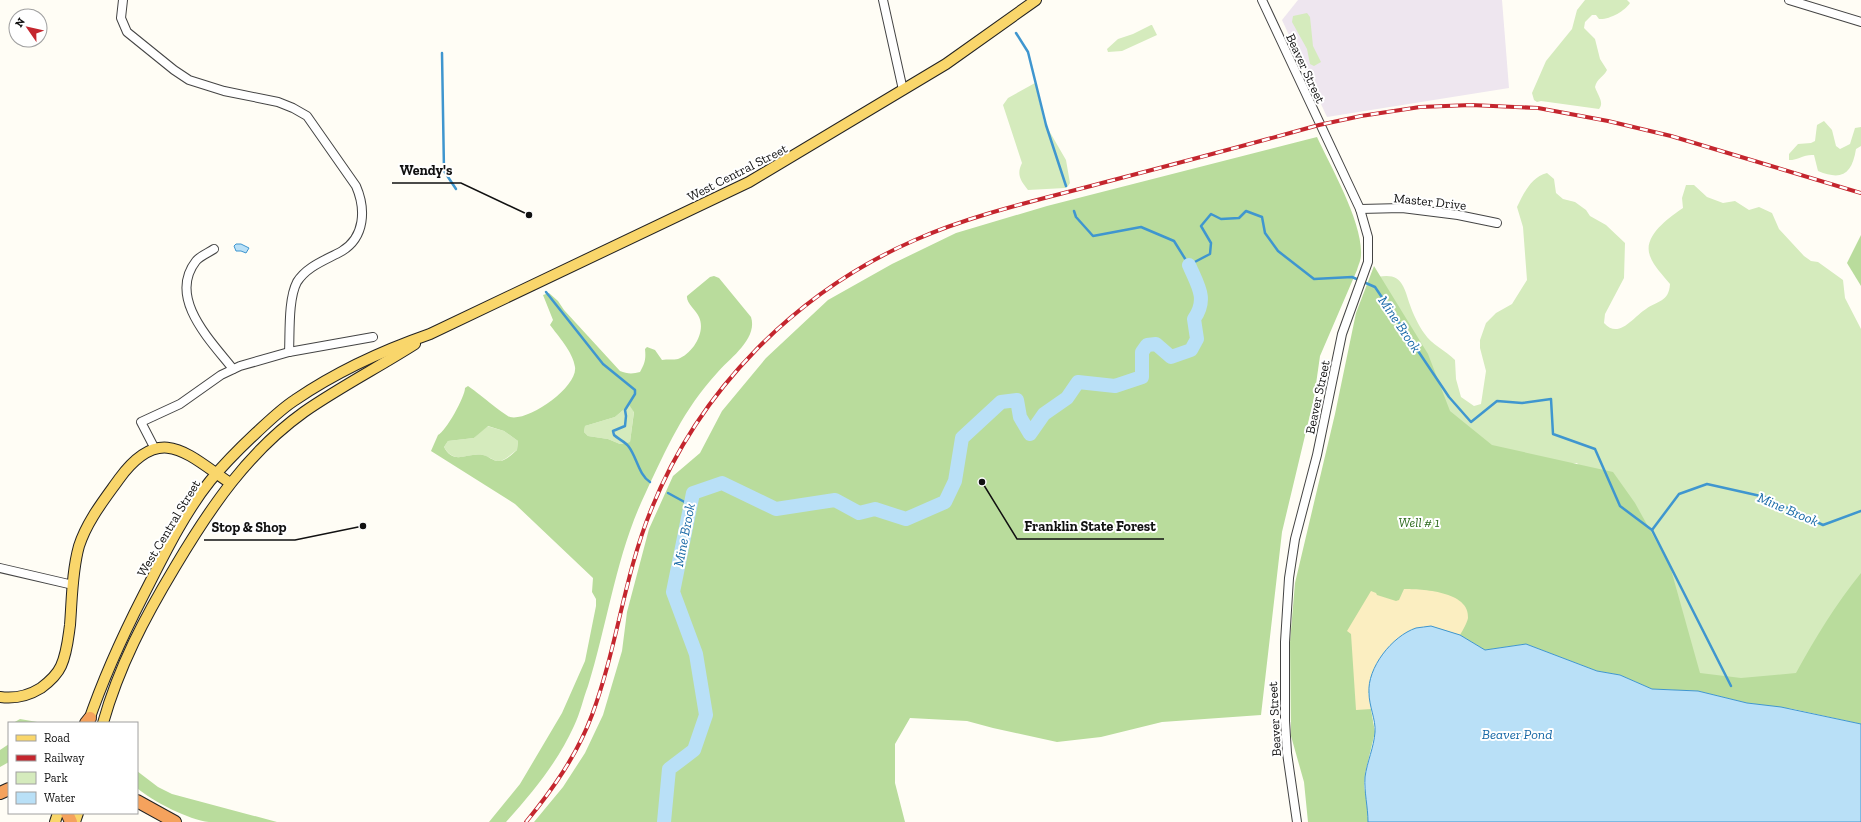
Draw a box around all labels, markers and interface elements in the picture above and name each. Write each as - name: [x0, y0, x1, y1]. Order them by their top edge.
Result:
- north arrow: [8, 8, 48, 48]
- text: N: [12, 15, 28, 30]
- street label: Beaver Street: [1283, 31, 1328, 105]
- street label: West Central Street: [685, 141, 790, 204]
- callout: Wendy's: [392, 157, 461, 183]
- text: Wendy's: [400, 162, 453, 179]
- street label: Master Drive: [1393, 190, 1467, 213]
- water label: Mine Brook: [1375, 293, 1425, 356]
- street label: Beaver Street: [1302, 359, 1333, 435]
- street label: West Central Street: [134, 477, 203, 579]
- water label: Mine Brook: [1755, 489, 1821, 530]
- water label: Mine Brook: [670, 502, 699, 568]
- callout: Franklin State Forest: [1017, 513, 1164, 539]
- callout: Stop & Shop: [204, 514, 295, 540]
- park label: Well # 1: [1398, 515, 1440, 530]
- text: Franklin State Forest: [1024, 518, 1156, 535]
- text: Stop & Shop: [212, 519, 287, 536]
- street label: Beaver Street: [1265, 681, 1284, 757]
- legend: [8, 722, 138, 814]
- water label: Beaver Pond: [1482, 726, 1552, 743]
- text: Road: [44, 731, 70, 745]
- text: Railway: [44, 751, 85, 765]
- text: Park: [44, 771, 69, 785]
- text: Water: [44, 791, 76, 805]

